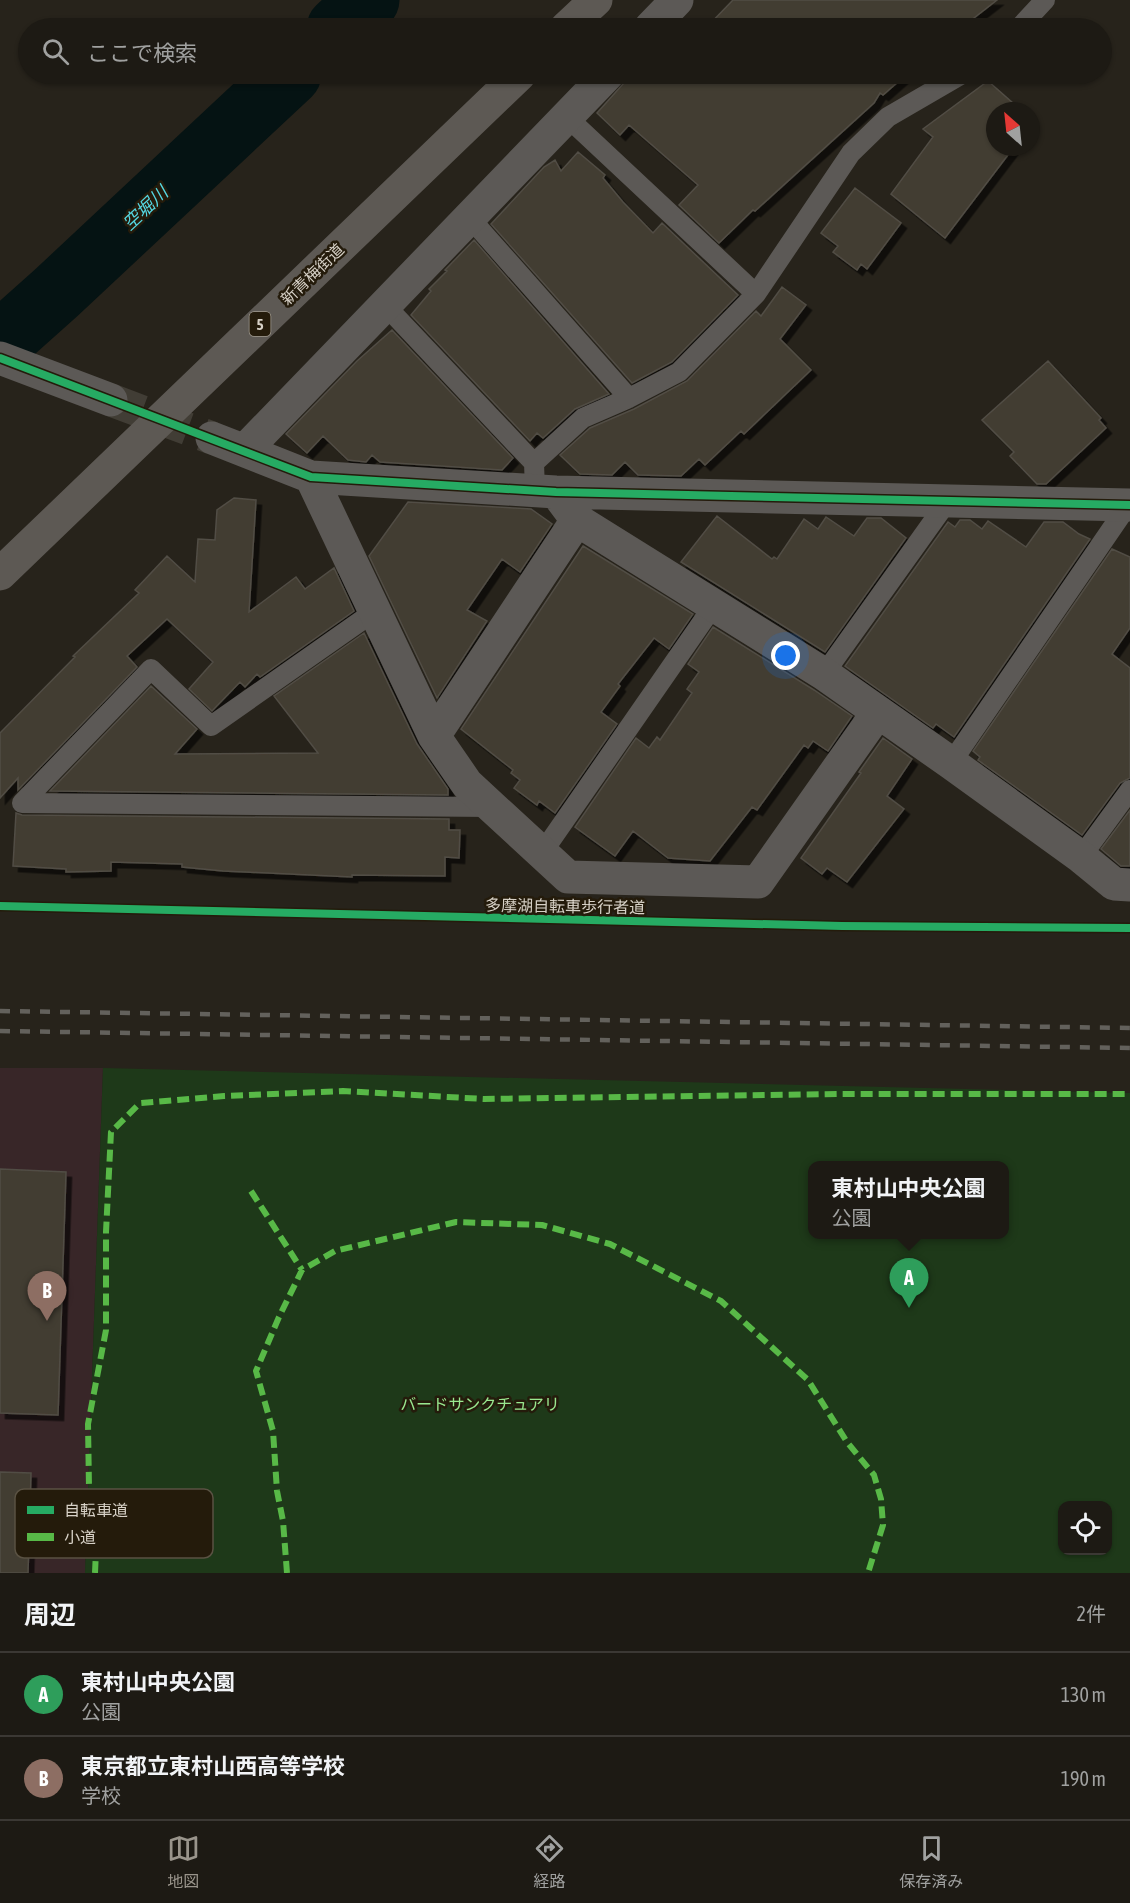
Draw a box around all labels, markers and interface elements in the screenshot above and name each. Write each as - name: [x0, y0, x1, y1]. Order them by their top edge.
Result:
- search box: [18, 18, 1112, 84]
- icon: search: [39, 35, 72, 68]
- text: ここで検索: [87, 40, 197, 66]
- north arrow: [986, 102, 1040, 156]
- water label: 空堀川: [118, 181, 173, 234]
- street label: 新青梅街道: [277, 240, 347, 308]
- road number: 5: [250, 312, 270, 336]
- your location: [771, 641, 800, 670]
- street label: 多摩湖自転車歩行者道: [485, 896, 645, 916]
- popup: [808, 1161, 1009, 1239]
- text: 東村山中央公園: [831, 1175, 986, 1201]
- text: 公園: [831, 1206, 871, 1229]
- pin: A: [890, 1258, 928, 1308]
- pin: B: [28, 1272, 66, 1321]
- park label: バードサンクチュアリ: [400, 1395, 560, 1413]
- legend: [15, 1489, 213, 1558]
- text: 自転車道: [64, 1501, 128, 1519]
- map controls: [1058, 1501, 1112, 1555]
- button: locate: [1058, 1501, 1112, 1555]
- text: 小道: [64, 1528, 96, 1546]
- text: 周辺: [24, 1600, 76, 1630]
- text: 2件: [1077, 1602, 1106, 1625]
- text: 東村山中央公園: [81, 1669, 235, 1695]
- text: A: [39, 1683, 48, 1706]
- text: 130 m: [1061, 1683, 1106, 1706]
- text: 公園: [81, 1700, 121, 1723]
- text: 東京都立東村山西高等学校: [81, 1753, 345, 1779]
- text: B: [39, 1767, 48, 1790]
- text: 190 m: [1061, 1767, 1106, 1790]
- text: 学校: [81, 1784, 121, 1807]
- tab: 地図: [167, 1832, 200, 1892]
- tab: 経路: [533, 1832, 566, 1892]
- tab: 保存済み: [899, 1832, 963, 1892]

